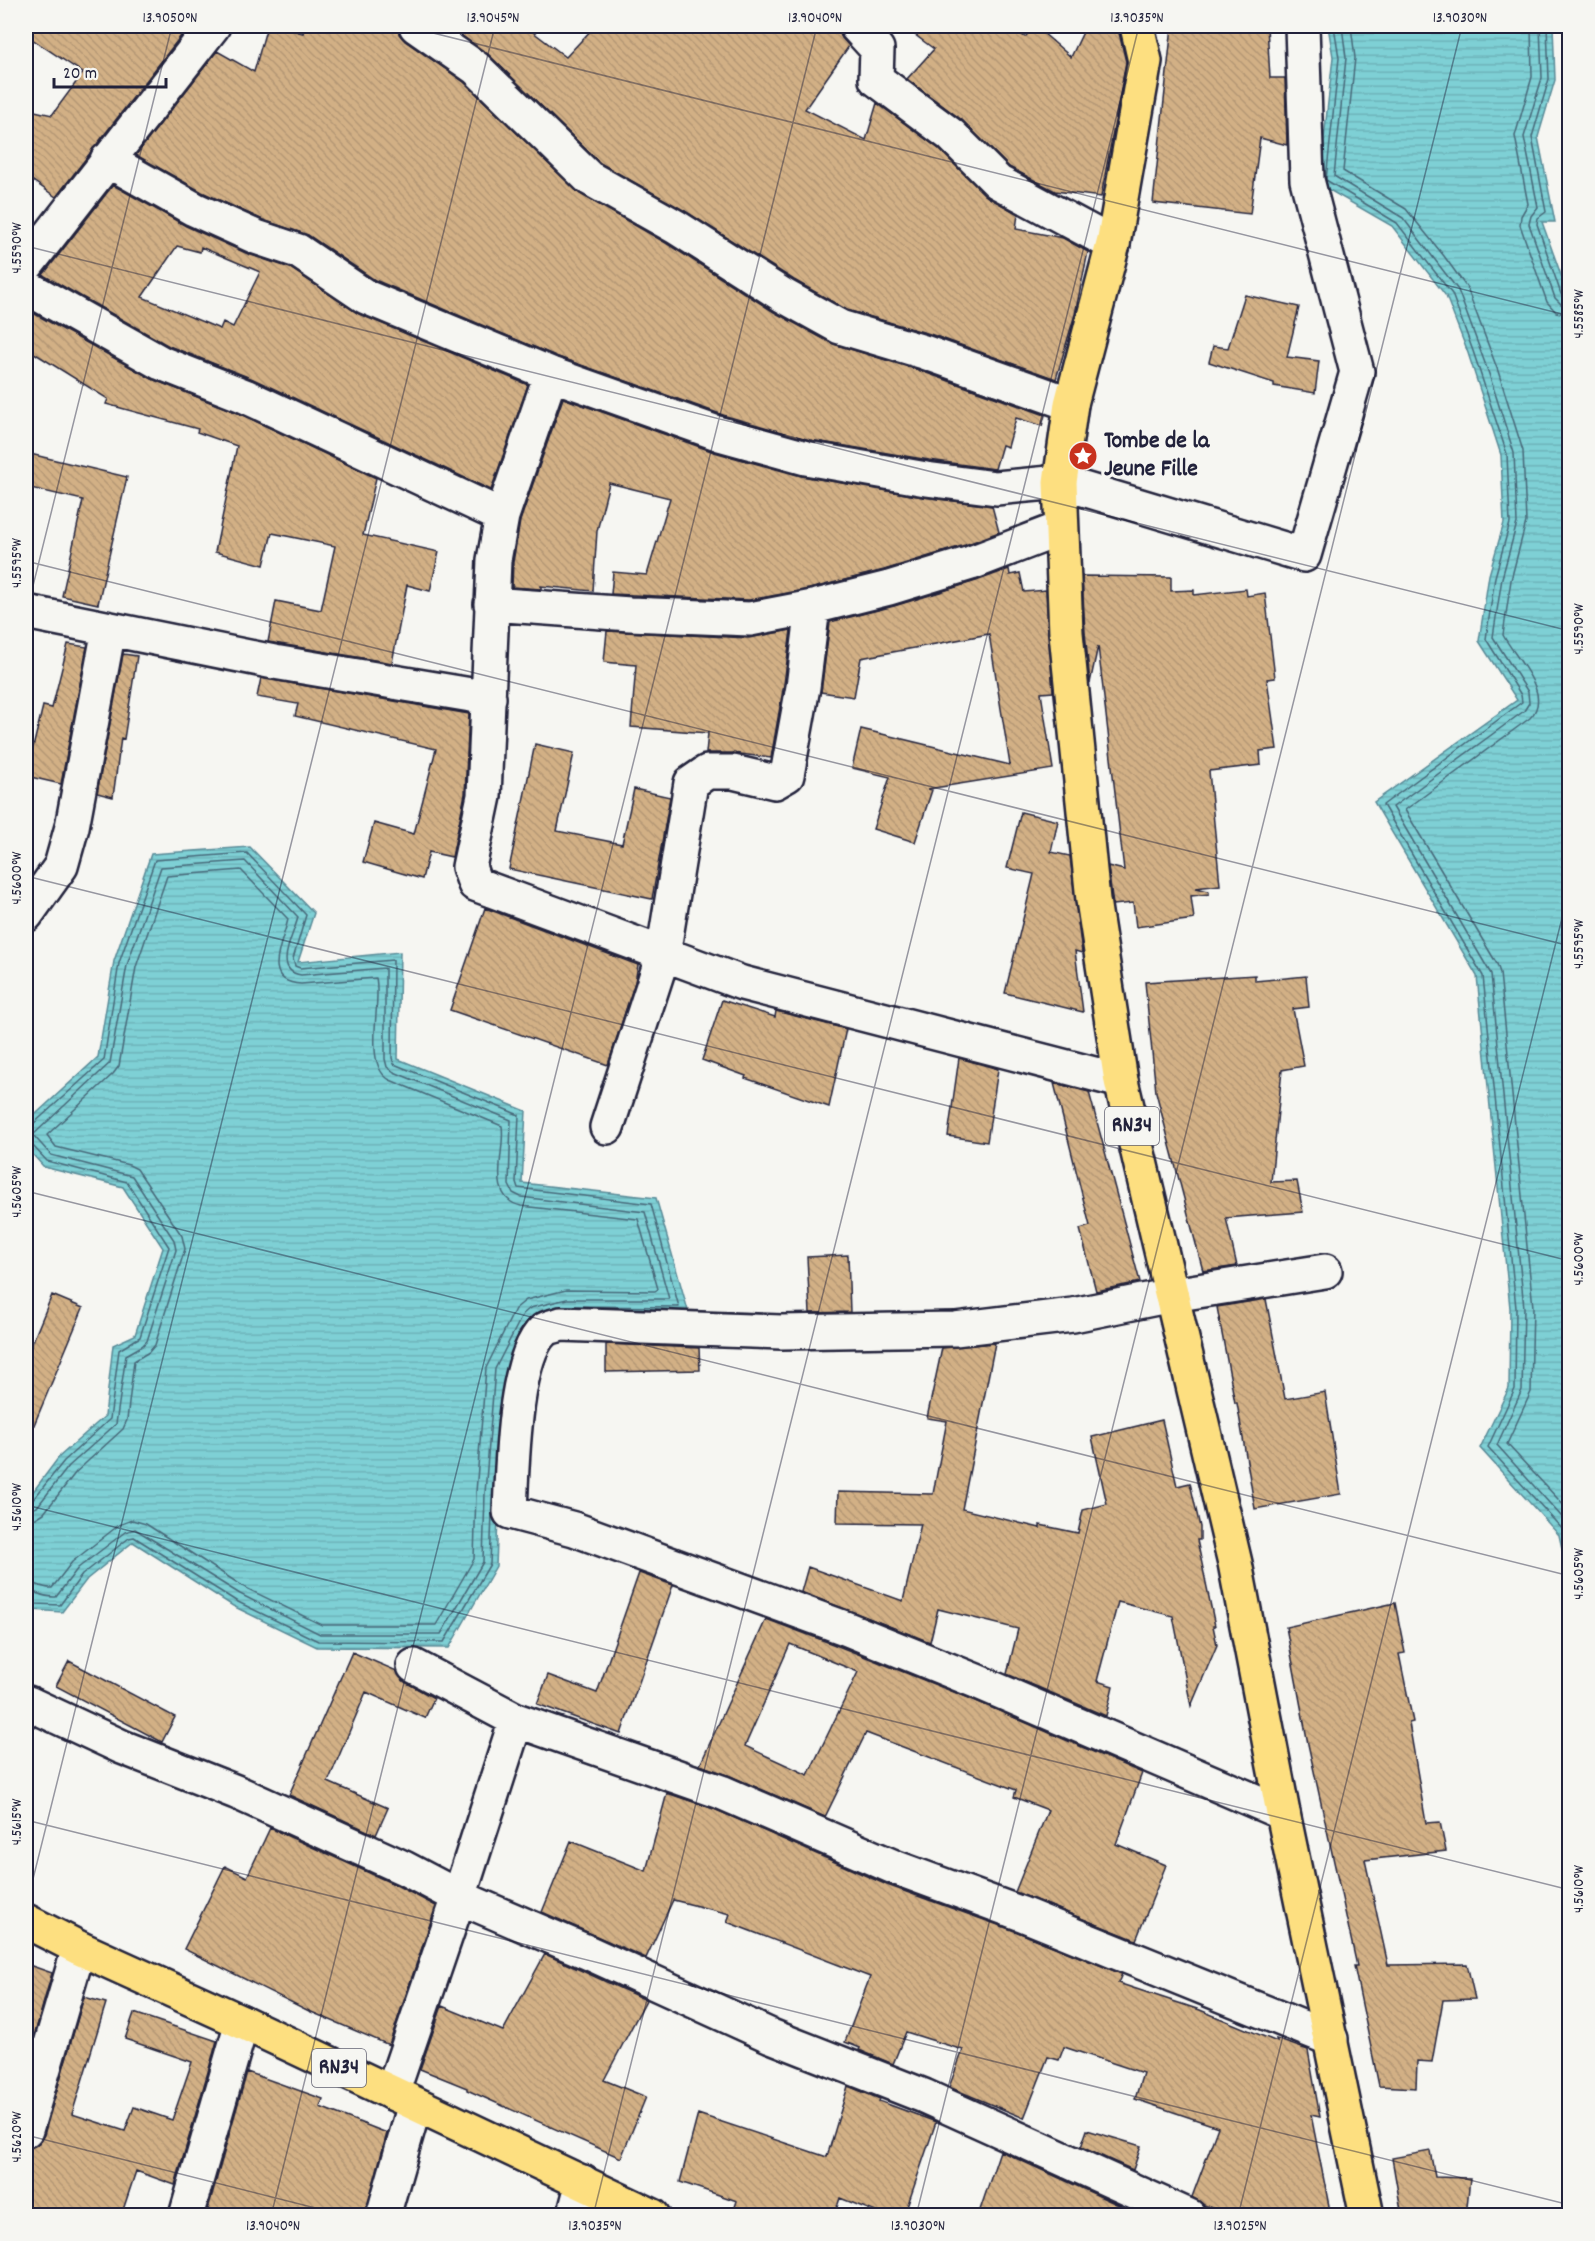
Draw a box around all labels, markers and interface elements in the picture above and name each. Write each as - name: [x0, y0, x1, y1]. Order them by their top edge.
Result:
- text: 13.9050°N: [143, 8, 197, 30]
- text: 13.9045°N: [467, 8, 519, 30]
- text: 13.9040°N: [788, 8, 842, 30]
- text: 13.9035°N: [1110, 8, 1164, 30]
- text: 13.9030°N: [1433, 8, 1487, 30]
- scale bar: [54, 51, 166, 89]
- text: 20 m: [63, 62, 97, 87]
- text: 4.5590°W: [7, 222, 29, 274]
- text: 4.5585°W: [1569, 289, 1591, 339]
- place label: Tombe de la Jeune Fille: [1104, 425, 1210, 487]
- place icon: Tombe de la Jeune Fille: [1067, 440, 1099, 472]
- text: 4.5595°W: [7, 538, 29, 588]
- text: 4.5590°W: [1569, 603, 1591, 655]
- text: 4.5600°W: [7, 851, 29, 904]
- text: 4.5595°W: [1569, 919, 1591, 969]
- road number: RN34: [1105, 1107, 1159, 1145]
- text: 4.5605°W: [7, 1166, 29, 1218]
- text: 4.5600°W: [1569, 1232, 1591, 1285]
- text: 4.5610°W: [7, 1483, 29, 1531]
- text: 4.5605°W: [1569, 1548, 1591, 1600]
- text: 4.5615°W: [7, 1798, 29, 1845]
- text: 4.5610°W: [1569, 1865, 1591, 1913]
- road number: RN34: [312, 2049, 366, 2087]
- text: 4.5620°W: [7, 2111, 29, 2163]
- text: 13.9040°N: [246, 2216, 300, 2238]
- text: 13.9035°N: [568, 2216, 622, 2238]
- text: 13.9030°N: [891, 2216, 945, 2238]
- text: 13.9025°N: [1213, 2216, 1267, 2238]

